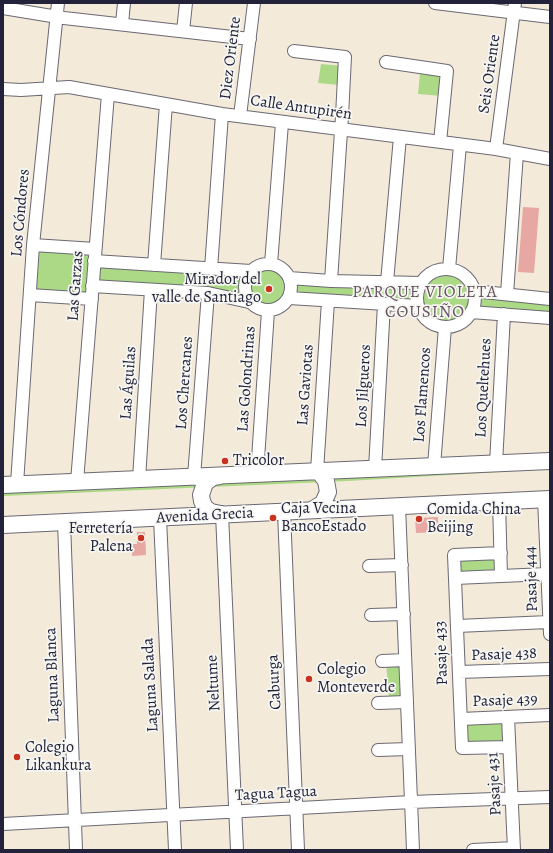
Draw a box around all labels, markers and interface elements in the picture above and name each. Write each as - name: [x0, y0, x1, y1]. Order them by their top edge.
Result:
- street label: Diez Oriente: [216, 15, 246, 101]
- street label: Seis Oriente: [475, 33, 505, 115]
- street label: Calle Antupirén: [249, 91, 353, 125]
- street label: Los Cóndores: [8, 168, 34, 258]
- street label: Las Garzas: [64, 250, 88, 322]
- place label: Mirador del valle de Santiago: [152, 270, 261, 308]
- district label: PARQUE VIOLETA COUSIÑO: [352, 283, 498, 323]
- marker: Mirador del valle de Santiago: [264, 284, 274, 294]
- street label: Las Golondrinas: [234, 325, 260, 433]
- street label: Los Chercanes: [172, 336, 198, 430]
- street label: Los Queltehues: [472, 338, 496, 438]
- street label: Las Gaviotas: [294, 344, 318, 426]
- street label: Los Jilgueros: [352, 344, 376, 428]
- street label: Las Águilas: [117, 346, 141, 420]
- street label: Los Flamencos: [410, 347, 436, 443]
- place label: Tricolor: [233, 451, 284, 471]
- marker: Tricolor: [220, 456, 230, 466]
- place label: Caja Vecina BancoEstado: [281, 499, 366, 537]
- place label: Comida China Beijing: [427, 500, 521, 538]
- street label: Avenida Grecia: [156, 504, 254, 528]
- marker: Caja Vecina BancoEstado: [268, 513, 278, 523]
- marker: Comida China Beijing: [414, 514, 424, 524]
- place label: Ferretería Palena: [69, 519, 133, 557]
- marker: Ferretería Palena: [136, 533, 146, 543]
- street label: Pasaje 444: [521, 546, 543, 612]
- street label: Pasaje 433: [431, 620, 453, 686]
- street label: Laguna Blanca: [42, 627, 64, 723]
- street label: Laguna Salada: [139, 637, 163, 733]
- street label: Pasaje 438: [471, 644, 537, 666]
- street label: Neltume: [203, 654, 225, 712]
- street label: Caburga: [264, 654, 286, 710]
- place label: Colegio Monteverde: [317, 660, 395, 698]
- marker: Colegio Monteverde: [304, 674, 314, 684]
- street label: Pasaje 439: [472, 690, 538, 712]
- place label: Colegio Likankura: [25, 738, 92, 776]
- marker: Colegio Likankura: [12, 752, 22, 762]
- street label: Pasaje 431: [484, 752, 506, 816]
- street label: Tagua Tagua: [234, 782, 318, 806]

